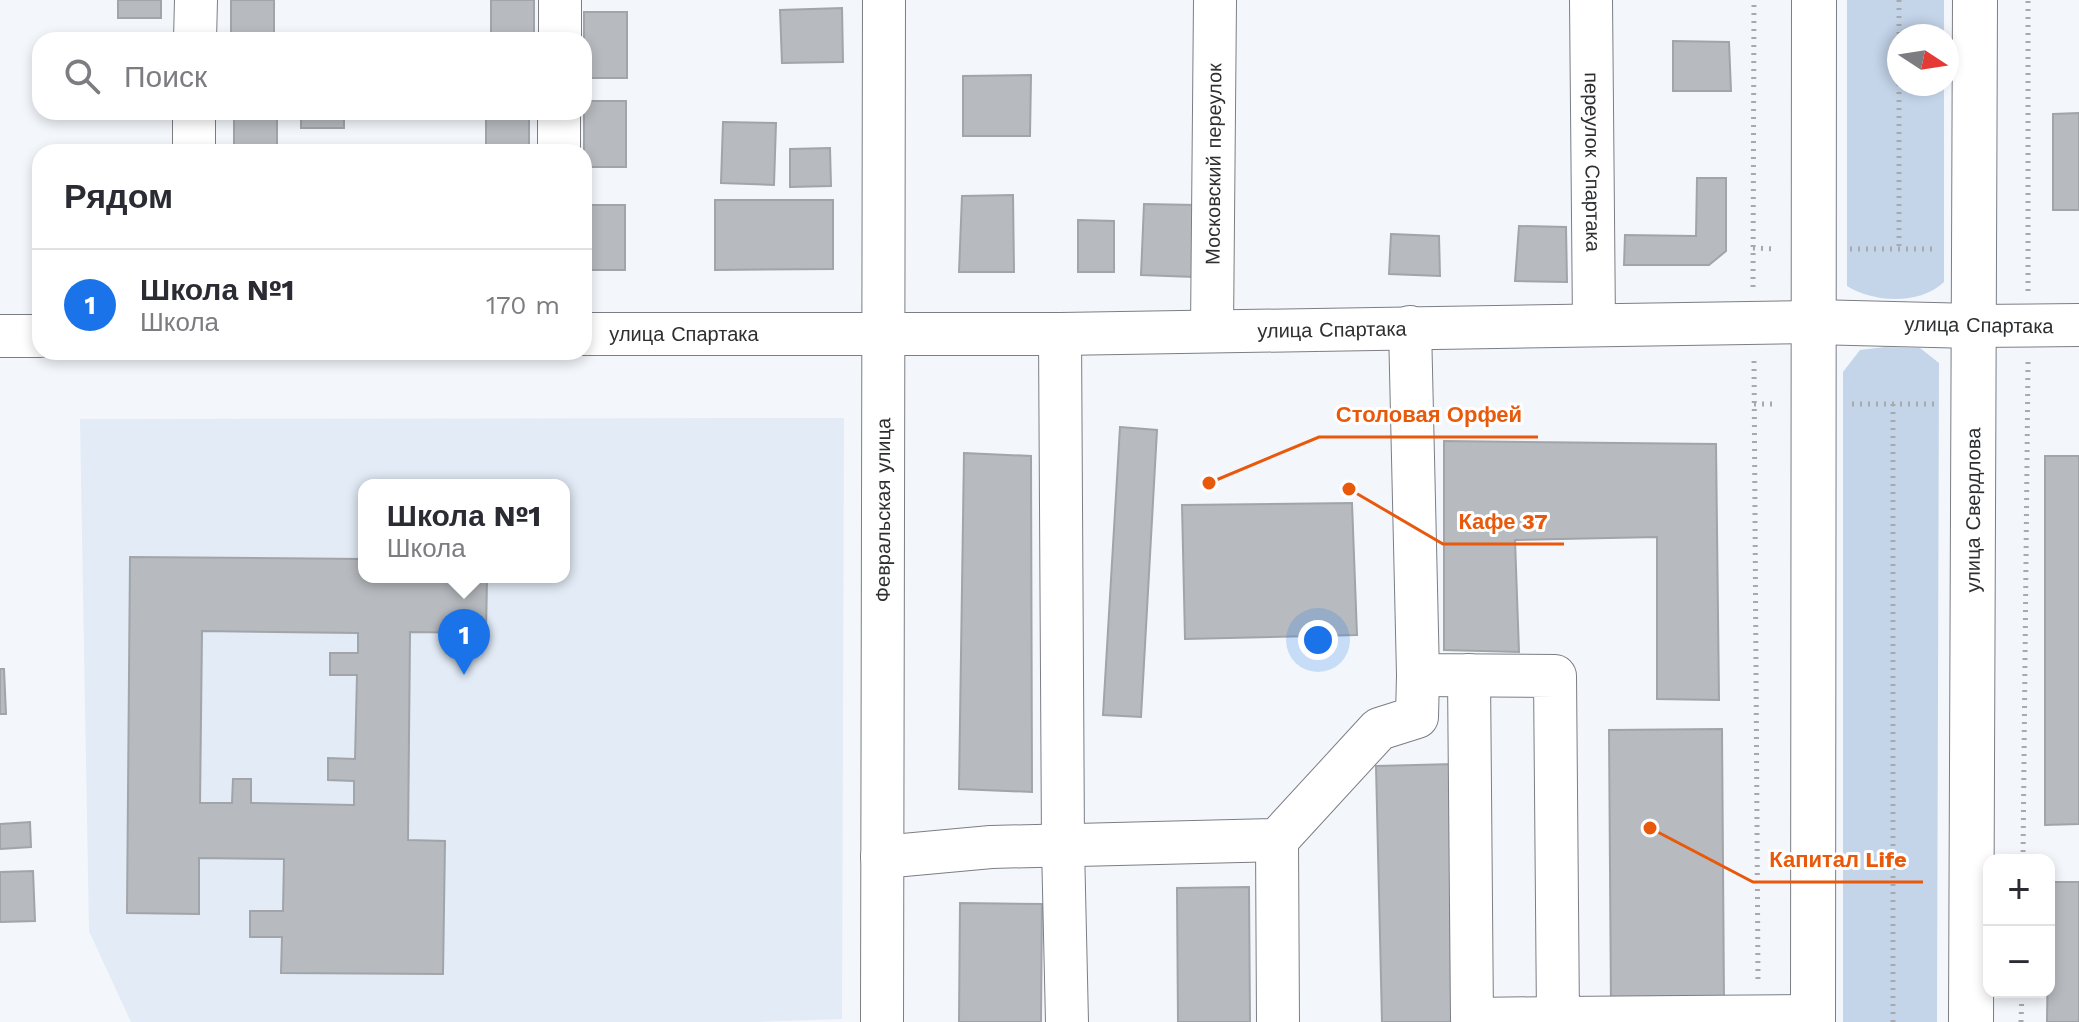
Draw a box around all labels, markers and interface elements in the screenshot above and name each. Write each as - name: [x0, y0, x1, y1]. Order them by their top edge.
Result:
- north arrow: [1887, 24, 1959, 96]
- search box: [32, 32, 592, 120]
- icon: search: [60, 54, 104, 98]
- text: Поиск: [124, 59, 207, 94]
- street label: Московский переулок: [1201, 63, 1226, 265]
- street label: переулок Спартака: [1580, 72, 1605, 253]
- text: Рядом: [64, 176, 173, 216]
- text: Школа №1: [140, 272, 295, 307]
- text: 1: [84, 290, 96, 320]
- text: 170 m: [486, 290, 560, 320]
- text: Школа: [140, 307, 219, 337]
- street label: улица Спартака: [1904, 312, 2055, 338]
- street label: улица Спартака: [1257, 316, 1408, 343]
- street label: улица Спартака: [609, 322, 760, 346]
- callout: Столовая Орфей: [1319, 391, 1538, 437]
- text: Столовая Орфей: [1336, 402, 1522, 427]
- street label: Февральская улица: [871, 417, 895, 602]
- street label: улица Свердлова: [1961, 427, 1985, 592]
- popup: [358, 479, 570, 583]
- text: Школа №1: [387, 498, 541, 533]
- callout: Кафе 37: [1443, 498, 1564, 544]
- text: Кафе 37: [1458, 509, 1548, 534]
- text: Школа: [387, 533, 466, 563]
- pin: 1: [438, 609, 490, 675]
- your location: [1298, 620, 1338, 660]
- callout: Капитал Life: [1753, 836, 1923, 882]
- text: Капитал Life: [1769, 847, 1907, 872]
- map controls: [1983, 854, 2055, 998]
- button: +: [1983, 854, 2055, 926]
- button: −: [1983, 926, 2055, 998]

